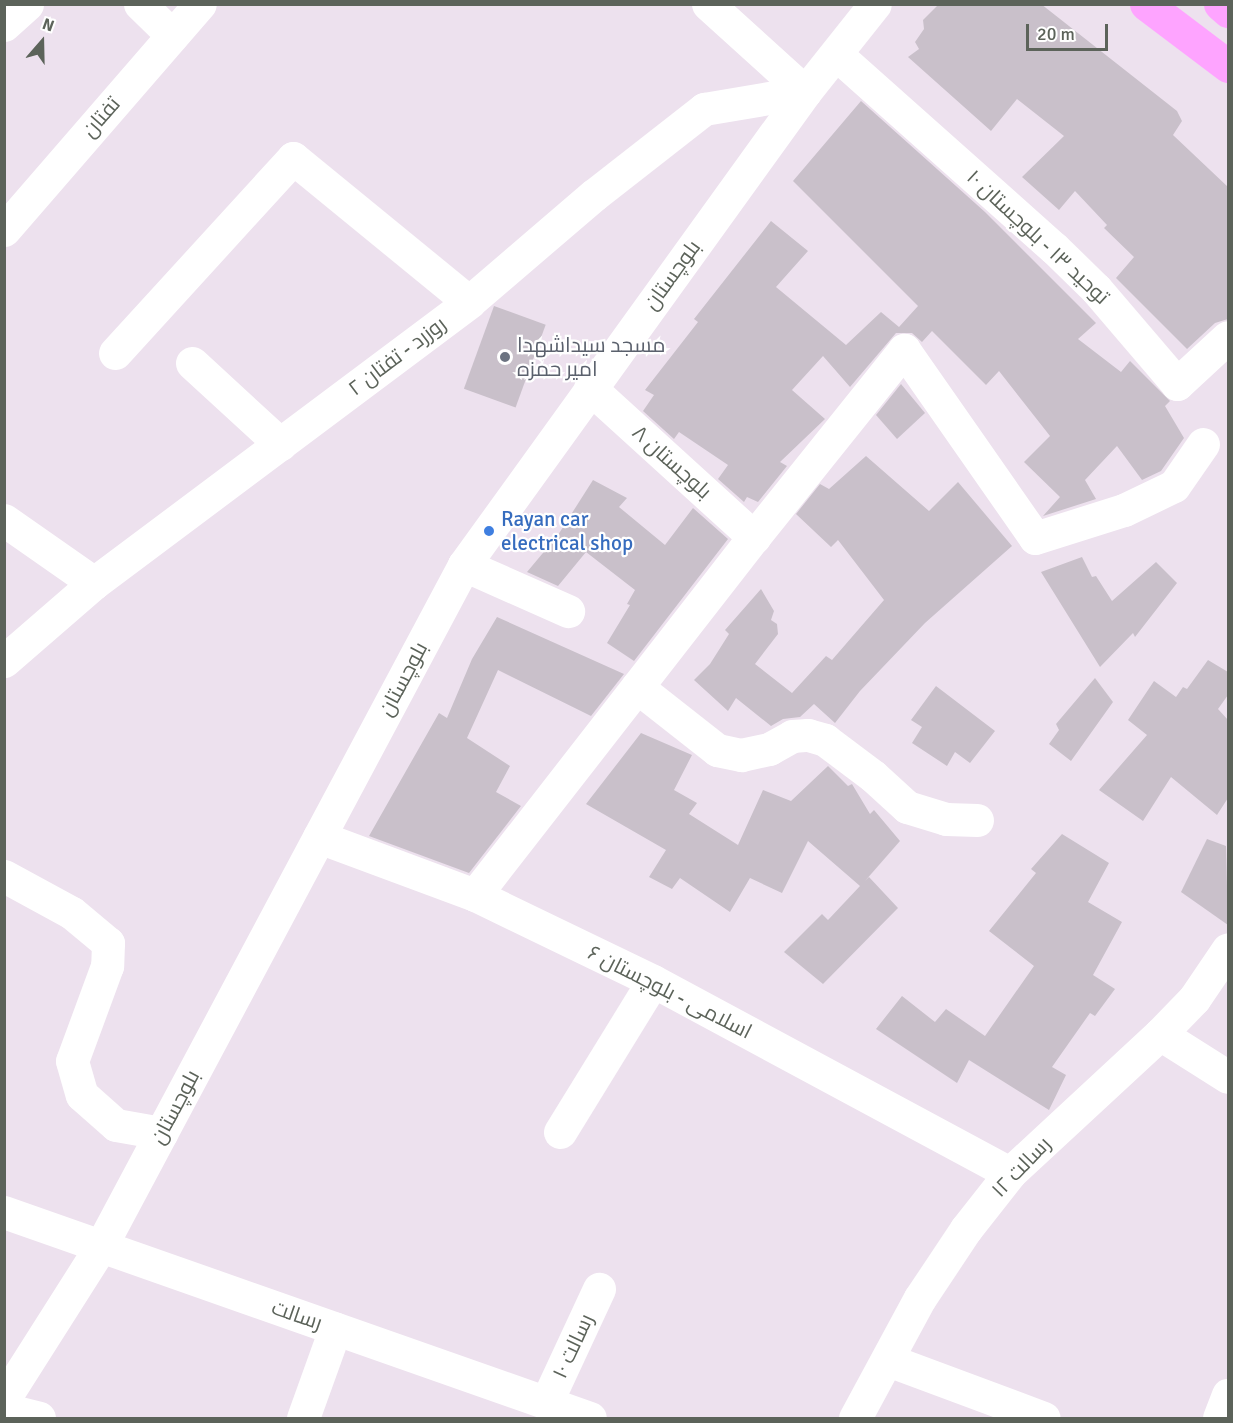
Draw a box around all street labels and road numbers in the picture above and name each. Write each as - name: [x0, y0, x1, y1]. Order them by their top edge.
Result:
- street label: تفتان: [77, 92, 125, 142]
- street label: توحید ۱۳ - بلوچستان ۱۰: [962, 165, 1114, 309]
- street label: بلوچستان: [638, 235, 706, 315]
- street label: روزرد - تفتان ۲: [343, 311, 451, 401]
- street label: بلوچستان ۸: [627, 420, 717, 504]
- street label: بلوچستان: [373, 638, 433, 720]
- street label: اسلامی - بلوچستان ۶: [584, 940, 756, 1044]
- street label: بلوچستان: [145, 1066, 205, 1148]
- street label: رسالت ۱۲: [986, 1132, 1056, 1202]
- street label: رسالت: [268, 1295, 326, 1335]
- street label: رسالت ۱۰: [547, 1310, 599, 1382]

